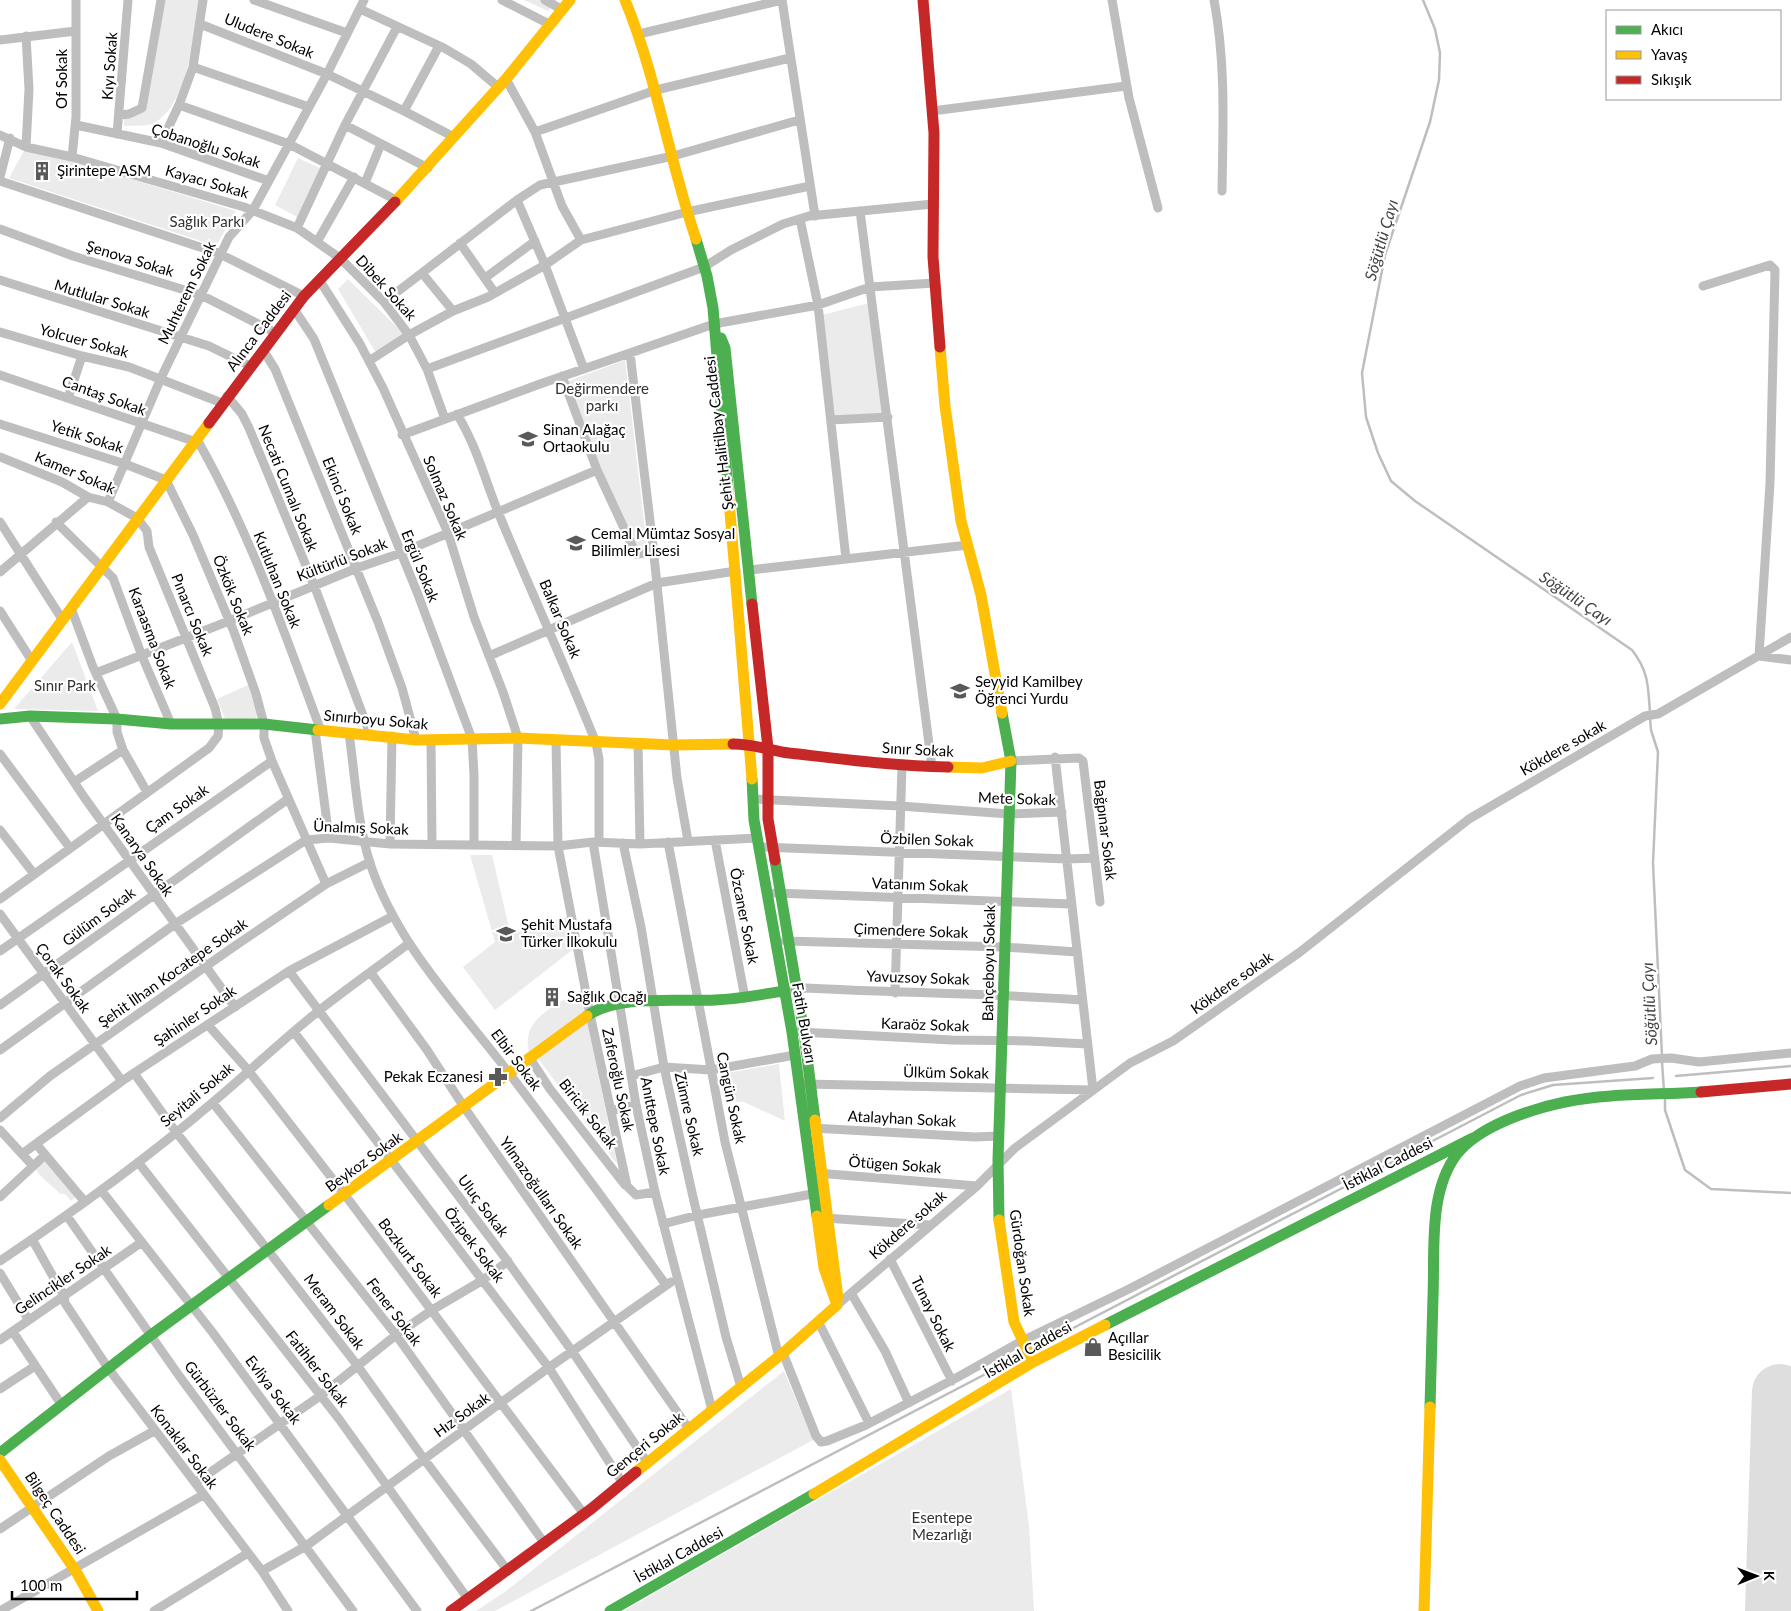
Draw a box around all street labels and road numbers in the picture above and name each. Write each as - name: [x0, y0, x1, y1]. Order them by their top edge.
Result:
- street label: Uludere Sokak: [222, 9, 317, 61]
- street label: Kıyı Sokak: [98, 31, 120, 100]
- street label: Of Sokak: [52, 49, 70, 109]
- street label: Çobanoğlu Sokak: [149, 119, 264, 171]
- street label: Kayacı Sokak: [163, 161, 252, 202]
- street label: Şenova Sokak: [84, 236, 177, 280]
- street label: Muhterem Sokak: [153, 238, 219, 347]
- street label: Dibek Sokak: [353, 251, 421, 324]
- street label: Mutlular Sokak: [52, 275, 152, 321]
- street label: Alınca Caddesi: [222, 286, 294, 374]
- street label: Yolcuer Sokak: [38, 320, 131, 361]
- street label: Şehit Halitilbay Caddesi: [700, 355, 736, 511]
- street label: Cantaş Sokak: [60, 372, 149, 419]
- street label: Yetik Sokak: [49, 416, 126, 456]
- street label: Necati Cumalı Sokak: [255, 422, 323, 554]
- street label: Kamer Sokak: [32, 447, 119, 497]
- street label: Solmaz Sokak: [420, 453, 472, 543]
- street label: Ekinci Sokak: [319, 454, 367, 537]
- street label: Ergül Sokak: [398, 527, 444, 605]
- street label: Kutluhan Sokak: [250, 529, 306, 631]
- street label: Kültürlü Sokak: [294, 533, 390, 585]
- street label: Özkök Sokak: [210, 552, 258, 638]
- street label: Pınarcı Sokak: [168, 571, 218, 659]
- street label: Balkar Sokak: [536, 576, 586, 661]
- street label: Karaasma Sokak: [125, 584, 181, 691]
- street label: Sınırboyu Sokak: [323, 705, 430, 733]
- street label: Kökdere sokak: [1516, 715, 1609, 779]
- street label: Sınır Sokak: [882, 738, 955, 760]
- street label: Bağpınar Sokak: [1091, 779, 1121, 881]
- street label: Çam Sokak: [141, 780, 212, 836]
- street label: Mete Sokak: [978, 788, 1057, 808]
- street label: Kanarya Sokak: [108, 810, 178, 900]
- street label: Ünalmış Sokak: [313, 816, 410, 838]
- street label: Özbilen Sokak: [880, 828, 974, 850]
- street label: Özcaner Sokak: [727, 866, 763, 966]
- street label: Vatanım Sokak: [871, 873, 969, 895]
- street label: Gülüm Sokak: [58, 883, 139, 949]
- street label: Bahçeboyu Sokak: [978, 904, 998, 1021]
- street label: Şehit İlhan Kocatepe Sokak: [94, 914, 251, 1031]
- street label: Çimendere Sokak: [853, 919, 969, 941]
- street label: Çorak Sokak: [32, 939, 95, 1016]
- street label: Kökdere sokak: [1187, 947, 1276, 1017]
- street label: Yavuzsoy Sokak: [866, 966, 970, 988]
- street label: Şahinler Sokak: [150, 981, 239, 1049]
- street label: Fatih Bulvarı: [789, 981, 821, 1065]
- street label: Karaöz Sokak: [881, 1013, 970, 1035]
- street label: Elbir Sokak: [488, 1025, 546, 1094]
- street label: Zaferoğlu Sokak: [599, 1026, 639, 1134]
- street label: Cangün Sokak: [713, 1050, 751, 1146]
- street label: Seyitali Sokak: [156, 1058, 237, 1130]
- street label: Ülküm Sokak: [903, 1062, 989, 1082]
- street label: Zümre Sokak: [672, 1070, 708, 1158]
- street label: Biricik Sokak: [556, 1075, 622, 1152]
- street label: Anıttepe Sokak: [638, 1075, 674, 1177]
- street label: Atalayhan Sokak: [847, 1106, 957, 1130]
- street label: Beykoz Sokak: [322, 1127, 406, 1195]
- street label: Yılmazoğulları Sokak: [496, 1133, 588, 1252]
- street label: İstiklal Caddesi: [1340, 1133, 1435, 1193]
- street label: Ötügen Sokak: [848, 1152, 942, 1176]
- street label: Uluç Sokak: [455, 1171, 513, 1240]
- street label: Kökdere sokak: [865, 1186, 950, 1263]
- street label: Özipek Sokak: [441, 1203, 509, 1286]
- street label: Gürdoğan Sokak: [1007, 1208, 1039, 1318]
- street label: Bozkurt Sokak: [375, 1214, 447, 1301]
- street label: Gelincikler Sokak: [11, 1240, 114, 1318]
- street label: Meram Sokak: [301, 1270, 369, 1353]
- street label: Tunay Sokak: [908, 1273, 960, 1355]
- street label: Fener Sokak: [363, 1274, 426, 1349]
- street label: İstiklal Caddesi: [981, 1317, 1074, 1381]
- street label: Fatihler Sokak: [282, 1327, 353, 1411]
- street label: Evliya Sokak: [242, 1351, 306, 1428]
- street label: Gürbüzler Sokak: [181, 1357, 261, 1454]
- street label: Hız Sokak: [430, 1388, 493, 1441]
- street label: Konaklar Sokak: [147, 1401, 222, 1492]
- street label: Gençeri Sokak: [602, 1407, 687, 1481]
- street label: Bilgeç Caddesi: [22, 1468, 90, 1557]
- street label: İstiklal Caddesi: [631, 1522, 726, 1586]

